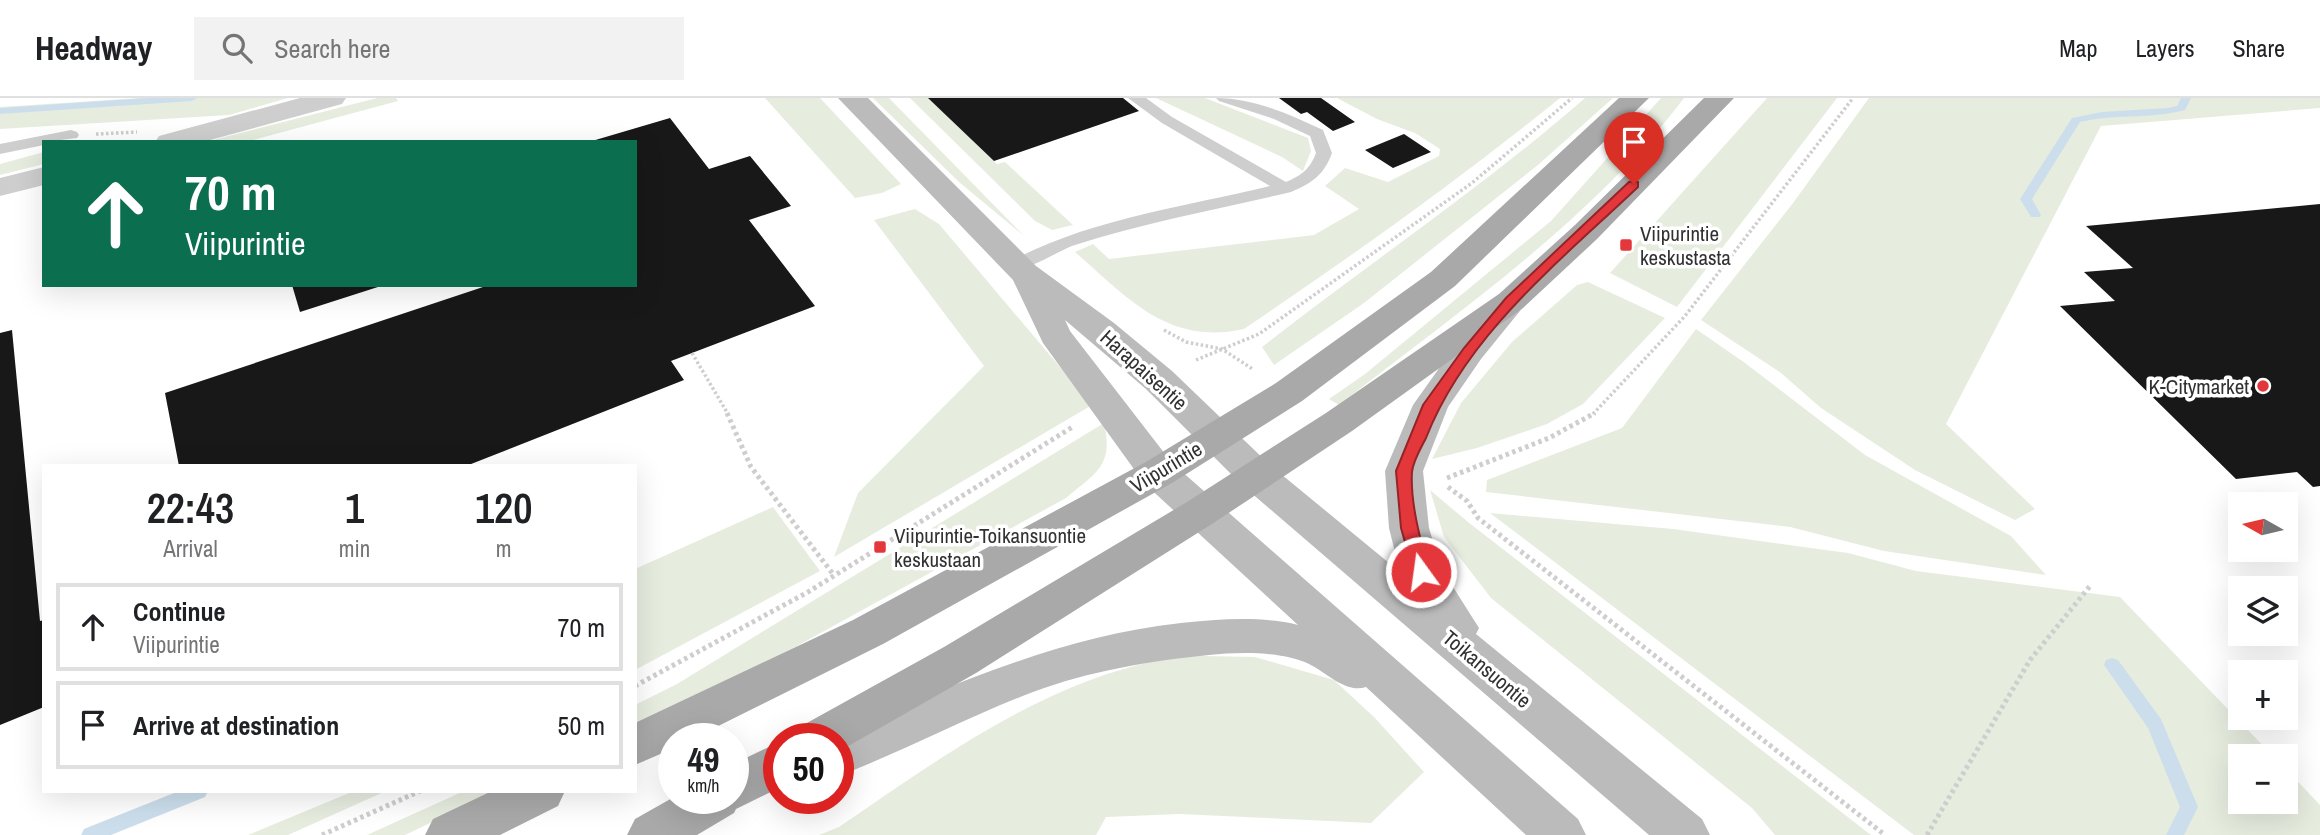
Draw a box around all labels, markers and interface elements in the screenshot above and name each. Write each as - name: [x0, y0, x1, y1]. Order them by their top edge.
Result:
- search box: [194, 17, 684, 80]
- text: Headway: [35, 26, 152, 70]
- icon: search: [218, 29, 256, 67]
- text: Search here: [274, 31, 390, 66]
- text: Map: [2059, 32, 2097, 64]
- text: Layers: [2135, 32, 2194, 64]
- text: Share: [2232, 32, 2285, 64]
- pin: [1604, 112, 1664, 184]
- icon: arrive: [1615, 123, 1653, 161]
- text: 70 m: [185, 159, 277, 225]
- icon: ahead: [70, 168, 161, 259]
- place label: Viipurintie keskustasta: [1640, 219, 1731, 272]
- text: Viipurintie: [185, 222, 306, 265]
- marker: Viipurintie keskustasta: [1618, 237, 1634, 253]
- street label: Harapaisentie: [1094, 323, 1194, 417]
- place label: K-Citymarket: [2149, 372, 2249, 401]
- marker: K-Citymarket: [2255, 378, 2271, 394]
- street label: Viipurintie: [1125, 434, 1207, 500]
- text: 22:43: [147, 480, 234, 536]
- text: 1: [345, 480, 364, 536]
- text: 120: [475, 480, 532, 536]
- north arrow: [2228, 492, 2298, 562]
- map controls: [2228, 492, 2298, 814]
- place label: Viipurintie-Toikansuontie keskustaan: [894, 521, 1086, 574]
- text: Arrival: [163, 533, 218, 564]
- text: min: [339, 533, 370, 564]
- text: m: [496, 533, 511, 564]
- position arrow: [1384, 535, 1458, 609]
- marker: Viipurintie-Toikansuontie keskustaan: [872, 539, 888, 555]
- button: layers: [2228, 576, 2298, 646]
- text: Continue: [133, 594, 225, 629]
- icon: ahead: [74, 608, 112, 646]
- text: 70 m: [558, 610, 605, 645]
- street label: Toikansuontie: [1437, 623, 1537, 715]
- text: Viipurintie: [133, 629, 220, 660]
- button: +: [2228, 660, 2298, 730]
- icon: arrive: [74, 706, 112, 744]
- text: Arrive at destination: [133, 708, 339, 743]
- text: 50 m: [558, 708, 605, 743]
- speed limit sign: 50: [763, 723, 854, 814]
- text: 49: [688, 736, 719, 783]
- button: −: [2228, 744, 2298, 814]
- text: km/h: [688, 773, 720, 798]

